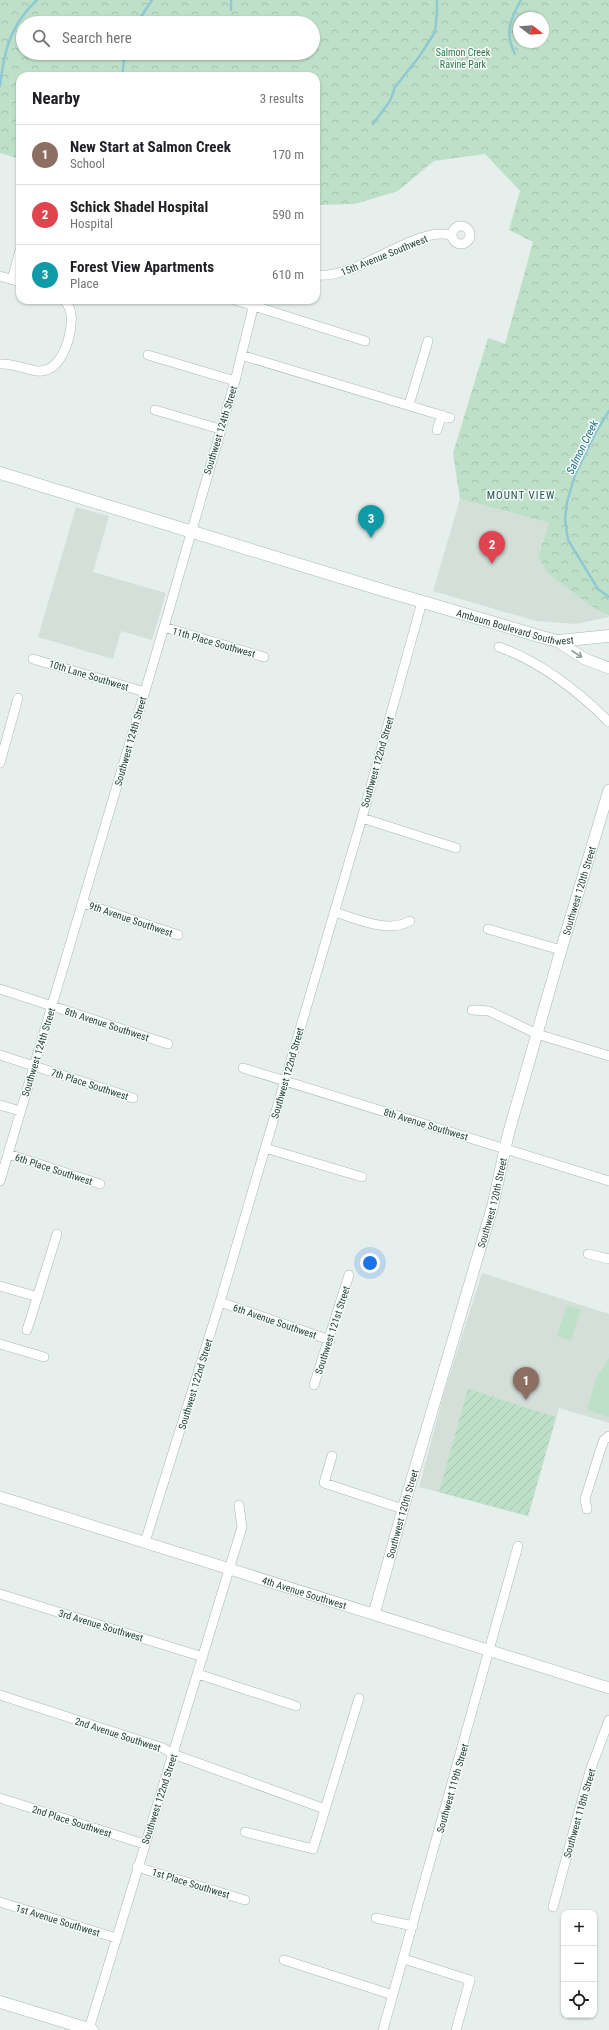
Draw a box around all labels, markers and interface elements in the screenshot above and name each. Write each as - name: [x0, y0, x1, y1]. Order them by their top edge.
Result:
- north arrow: [513, 12, 549, 48]
- search box: [16, 16, 320, 60]
- icon: search: [30, 27, 52, 49]
- text: Search here: [62, 29, 132, 47]
- park label: Salmon Creek Ravine Park: [436, 47, 491, 70]
- text: Nearby: [32, 88, 80, 108]
- text: 3 results: [260, 91, 304, 106]
- text: New Start at Salmon Creek: [70, 138, 231, 156]
- text: 1: [42, 147, 48, 162]
- text: 170 m: [272, 147, 304, 162]
- text: School: [70, 156, 105, 171]
- text: Schick Shadel Hospital: [70, 198, 208, 216]
- text: 2: [42, 207, 48, 222]
- text: 590 m: [272, 207, 304, 222]
- text: Hospital: [70, 216, 113, 231]
- street label: 15th Avenue Southwest: [339, 233, 429, 278]
- text: Forest View Apartments: [70, 258, 214, 276]
- text: 3: [42, 267, 48, 282]
- text: 610 m: [272, 267, 304, 282]
- text: Place: [70, 276, 99, 291]
- street label: Southwest 124th Street: [202, 384, 239, 476]
- water label: Salmon Creek: [564, 418, 601, 476]
- district label: MOUNT VIEW: [487, 489, 555, 502]
- pin: 3: [358, 505, 384, 538]
- pin: 2: [479, 531, 505, 564]
- street label: Ambaum Boulevard Southwest: [455, 607, 574, 647]
- street label: 11th Place Southwest: [171, 625, 257, 660]
- one-way arrow: [572, 650, 583, 658]
- street label: 10th Lane Southwest: [48, 658, 130, 693]
- street label: Southwest 124th Street: [112, 695, 148, 787]
- street label: Southwest 122nd Street: [359, 715, 396, 809]
- street label: Southwest 120th Street: [561, 845, 598, 937]
- street label: 9th Avenue Southwest: [88, 900, 174, 939]
- street label: Southwest 124th Street: [20, 1006, 57, 1098]
- street label: 8th Avenue Southwest: [63, 1006, 150, 1043]
- street label: Southwest 122nd Street: [269, 1026, 306, 1120]
- street label: 7th Place Southwest: [50, 1067, 130, 1102]
- street label: 8th Avenue Southwest: [382, 1106, 469, 1143]
- street label: 6th Place Southwest: [14, 1152, 94, 1187]
- street label: Southwest 120th Street: [476, 1157, 509, 1249]
- your location: [360, 1253, 380, 1273]
- street label: Southwest 121st Street: [313, 1285, 352, 1376]
- street label: 6th Avenue Southwest: [232, 1302, 318, 1341]
- street label: Southwest 122nd Street: [176, 1337, 215, 1431]
- pin: 1: [513, 1367, 539, 1400]
- street label: Southwest 120th Street: [385, 1468, 420, 1560]
- street label: 4th Avenue Southwest: [261, 1575, 348, 1611]
- street label: 3rd Avenue Southwest: [57, 1607, 144, 1644]
- street label: 2nd Avenue Southwest: [74, 1715, 162, 1754]
- street label: Southwest 119th Street: [434, 1742, 470, 1834]
- street label: Southwest 122nd Street: [140, 1753, 179, 1846]
- street label: Southwest 118th Street: [561, 1767, 597, 1859]
- street label: 2nd Place Southwest: [31, 1803, 113, 1840]
- street label: 1st Place Southwest: [151, 1866, 231, 1901]
- street label: 1st Avenue Southwest: [14, 1902, 101, 1939]
- map controls: [561, 1910, 597, 2018]
- button: +: [561, 1910, 597, 1946]
- button: −: [561, 1946, 597, 1982]
- button: locate: [561, 1982, 597, 2018]

